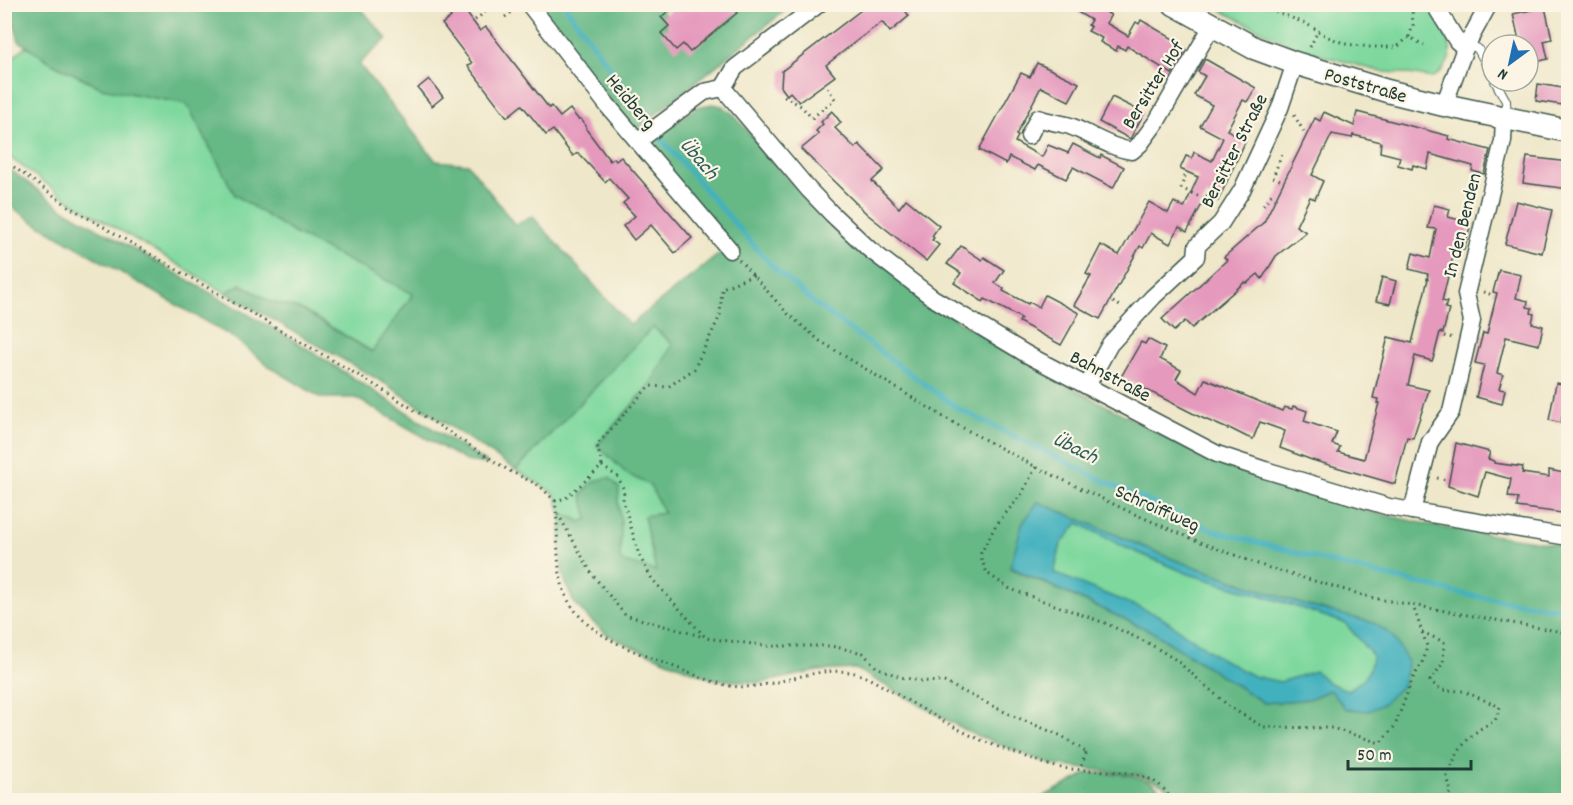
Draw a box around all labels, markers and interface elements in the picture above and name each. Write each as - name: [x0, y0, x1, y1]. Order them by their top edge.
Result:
- north arrow: [1480, 33, 1540, 93]
- street label: Bersitter Hof: [1116, 35, 1193, 135]
- street label: Poststraße: [1321, 62, 1410, 112]
- text: N: [1494, 62, 1513, 85]
- street label: Heidberg: [598, 69, 662, 137]
- street label: Bersitter Straße: [1195, 89, 1277, 213]
- water label: Übach: [671, 133, 725, 188]
- street label: In den Benden: [1437, 170, 1490, 281]
- street label: Bahnstraße: [1064, 345, 1155, 411]
- water label: Übach: [1047, 426, 1103, 474]
- street label: Schroiffweg: [1110, 479, 1204, 541]
- scale bar: [1348, 733, 1471, 771]
- text: 50 m: [1357, 744, 1392, 769]

